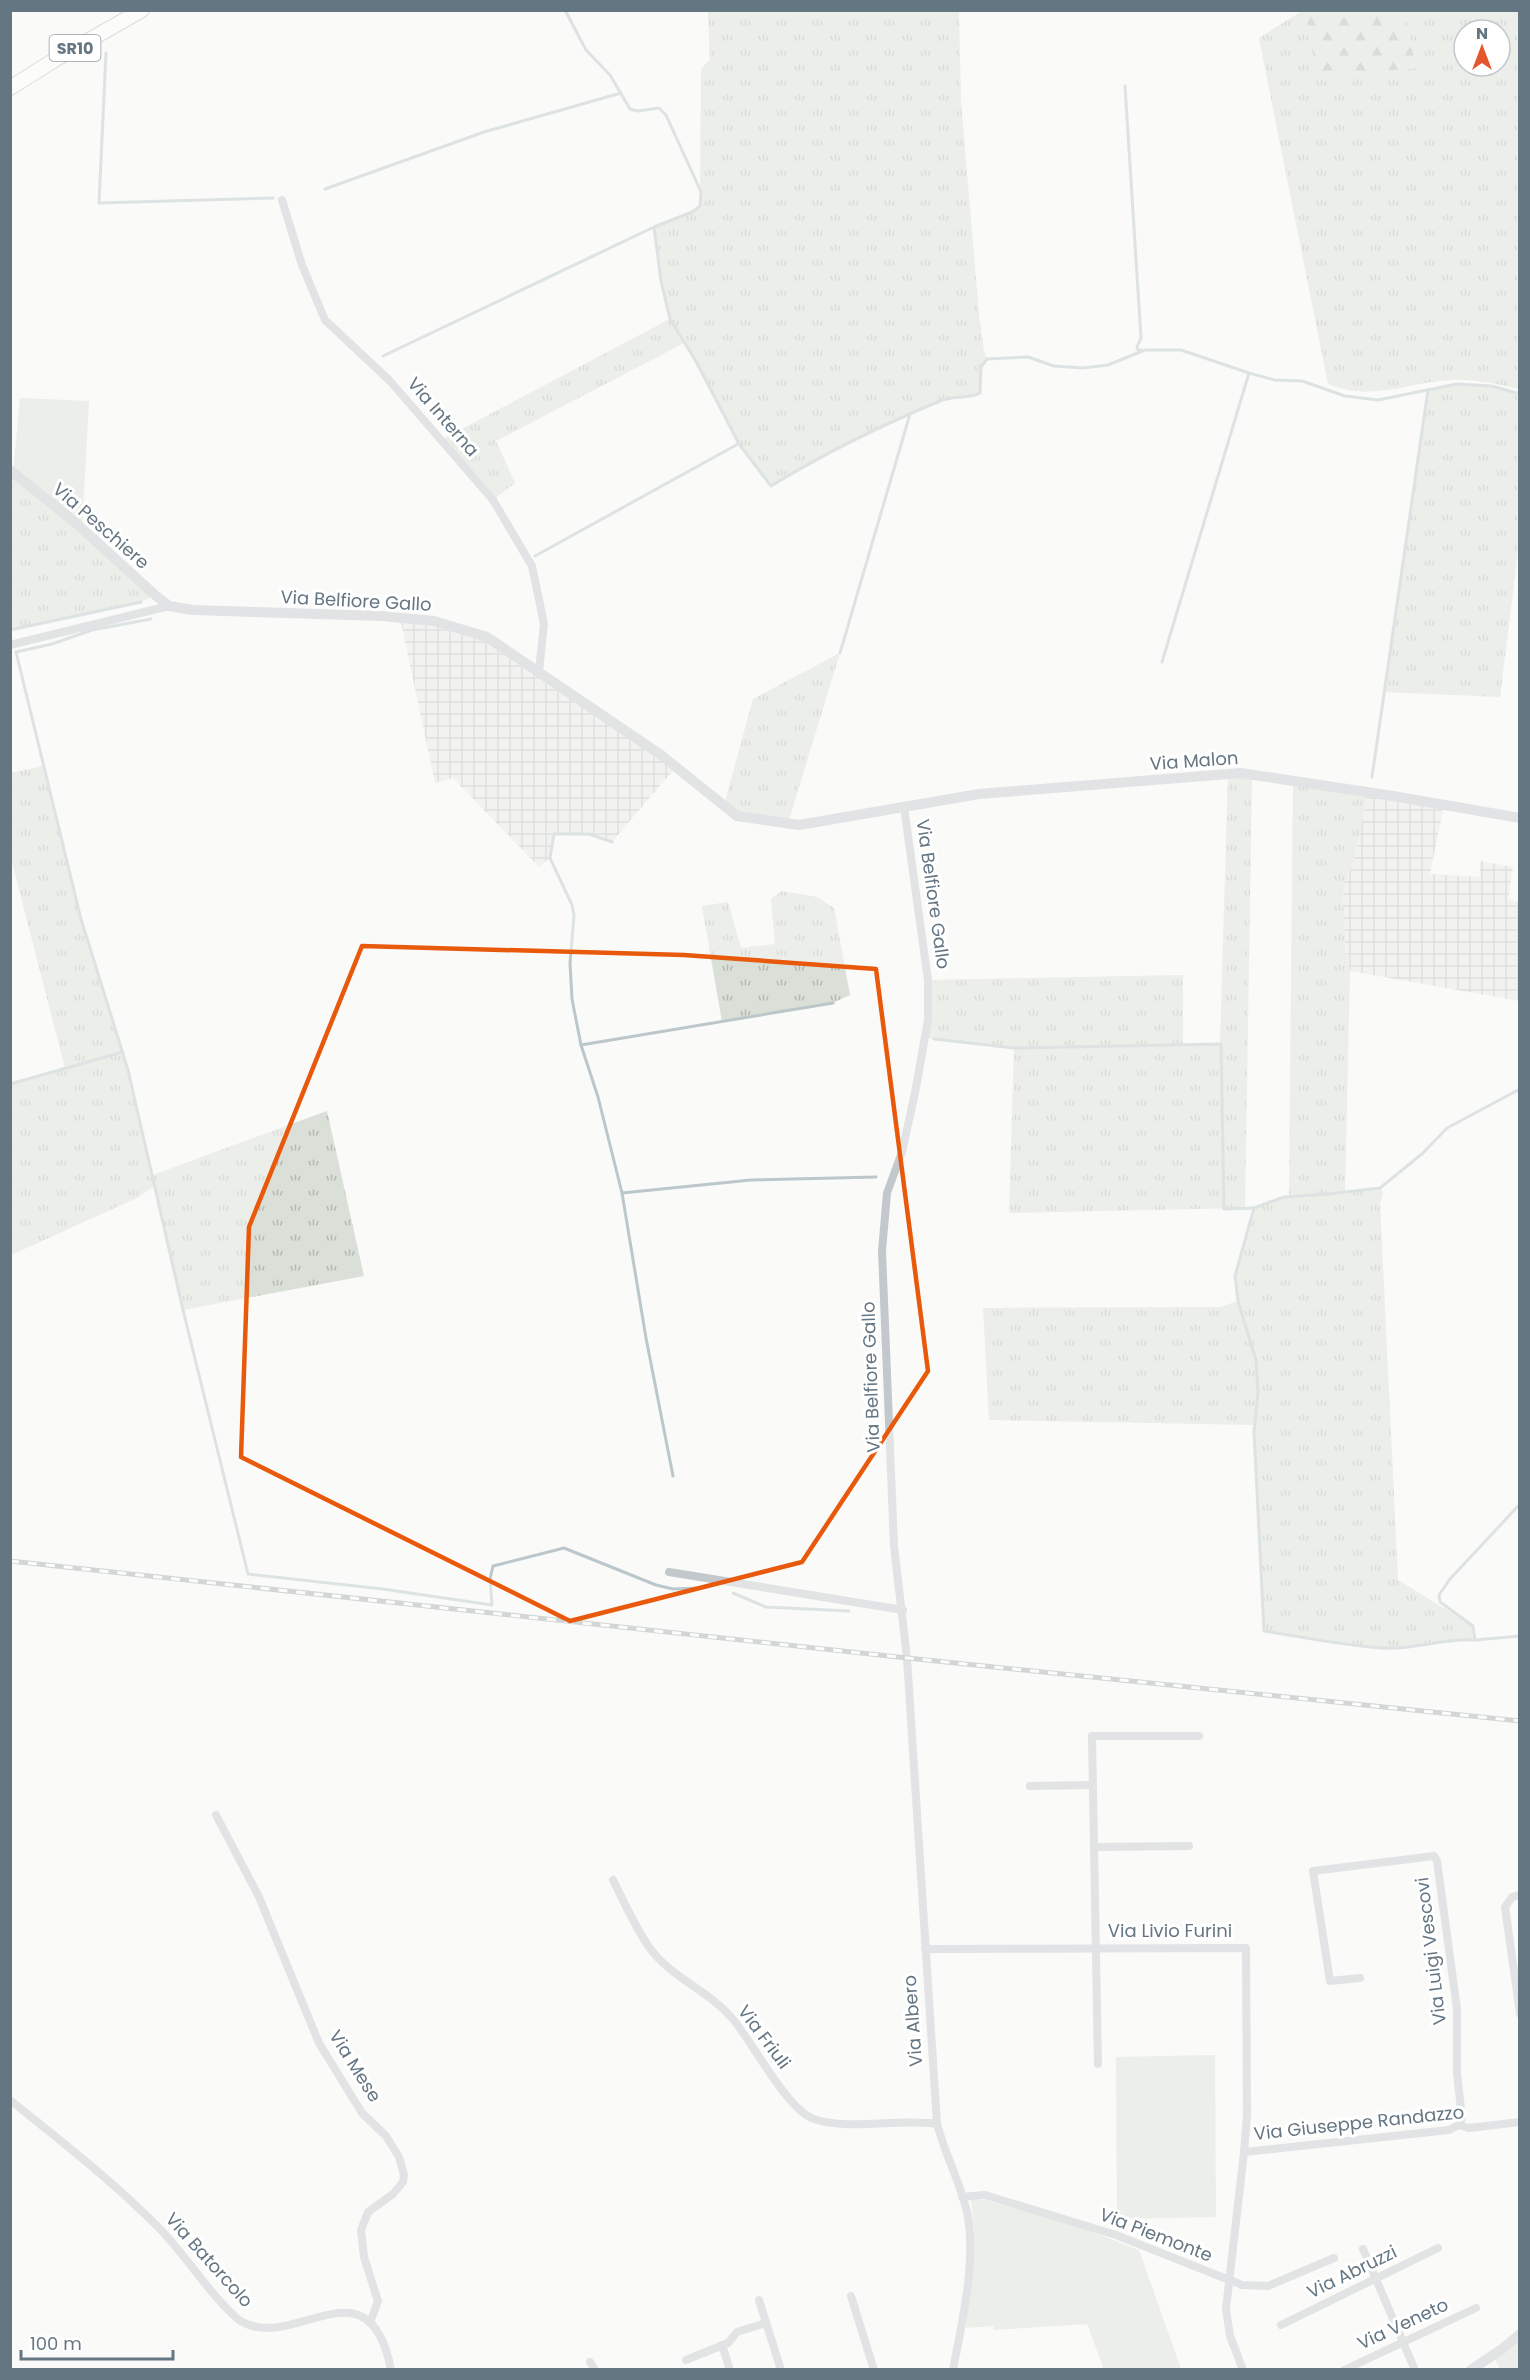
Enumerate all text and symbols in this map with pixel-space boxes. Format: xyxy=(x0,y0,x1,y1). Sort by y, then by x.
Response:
north arrow xyxy=(1452,18,1512,78)
text: N xyxy=(1476,22,1488,45)
road number: SR10 xyxy=(50,35,100,61)
street label: Via Interna xyxy=(402,372,485,462)
street label: Via Peschiere xyxy=(48,477,155,575)
street label: Via Belfiore Gallo xyxy=(280,584,432,617)
street label: Via Malon xyxy=(1149,745,1239,776)
street label: Via Belfiore Gallo xyxy=(911,817,956,971)
street label: Via Belfiore Gallo xyxy=(855,1301,886,1453)
street label: Via Luigi Vescovi xyxy=(1409,1876,1452,2026)
street label: Via Livio Furini xyxy=(1108,1918,1232,1943)
street label: Via Albero xyxy=(897,1974,928,2068)
street label: Via Friuli xyxy=(732,2000,797,2074)
street label: Via Mese xyxy=(323,2025,387,2107)
street label: Via Giuseppe Randazzo xyxy=(1253,2099,1465,2146)
street label: Via Piemonte xyxy=(1096,2202,1216,2268)
street label: Via Batorcolo xyxy=(160,2207,259,2313)
street label: Via Abruzzi xyxy=(1303,2239,1401,2304)
street label: Via Veneto xyxy=(1353,2292,1452,2356)
scale bar xyxy=(21,2323,172,2361)
text: 100 m xyxy=(30,2331,82,2356)

